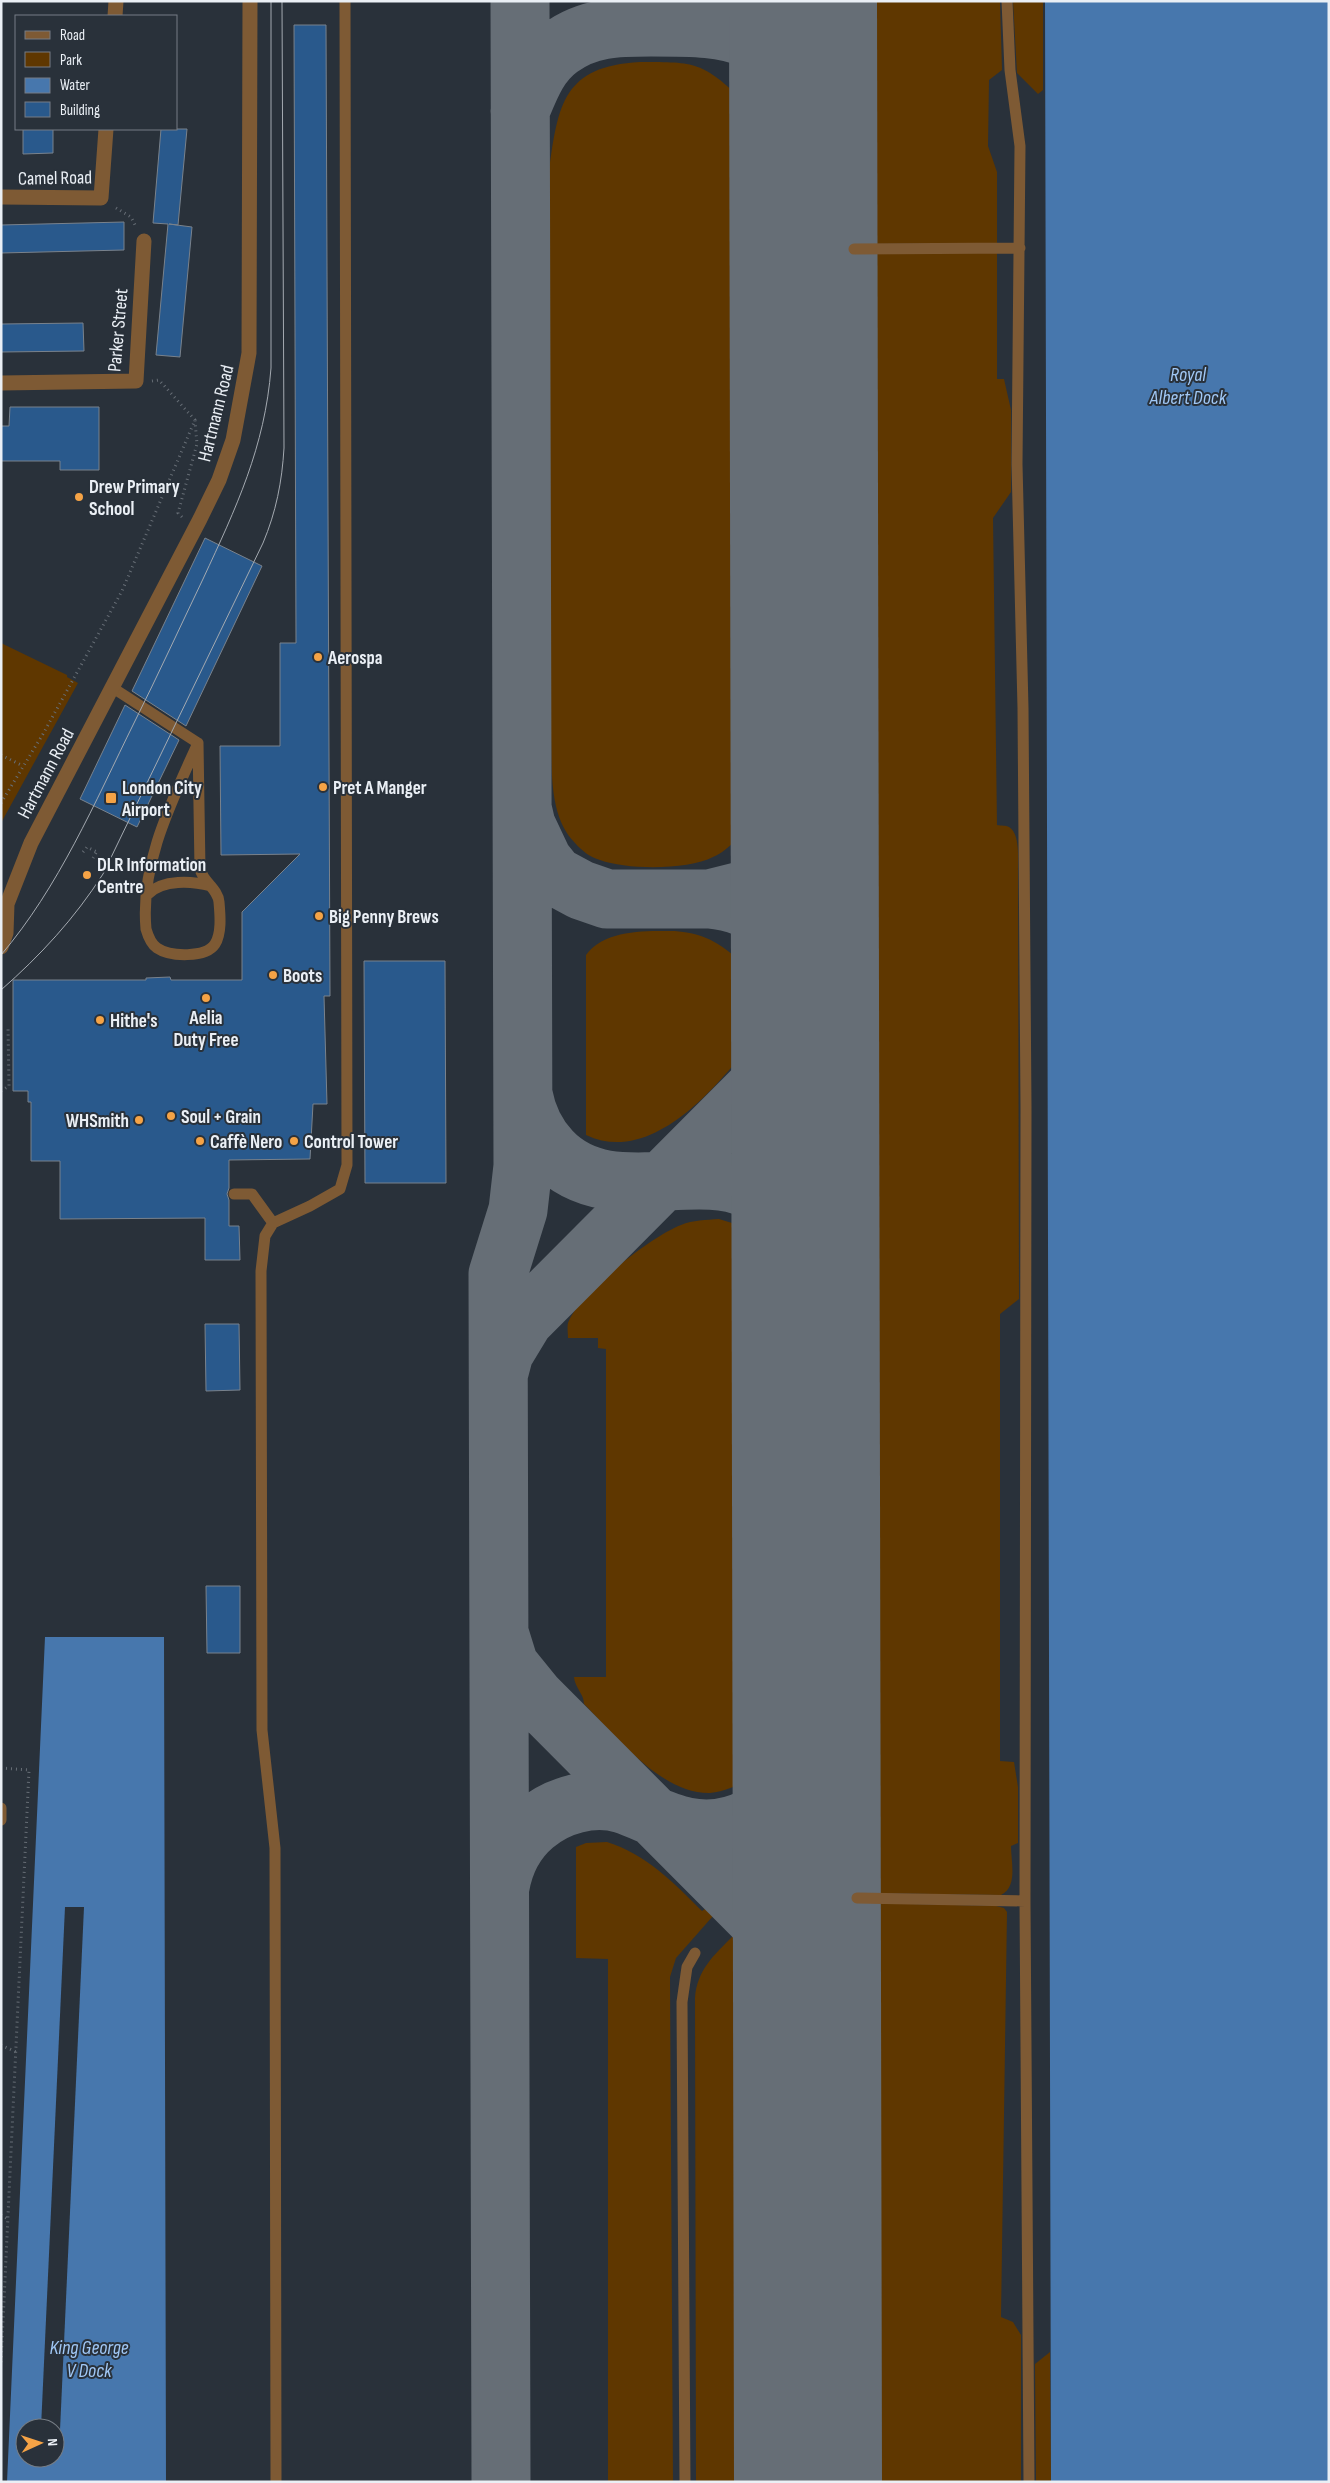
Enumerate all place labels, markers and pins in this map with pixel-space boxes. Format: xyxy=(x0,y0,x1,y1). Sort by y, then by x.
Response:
place label: Drew Primary School xyxy=(89,476,180,521)
marker: Drew Primary School xyxy=(73,491,85,503)
place label: Aerospa xyxy=(327,647,383,670)
marker: Aerospa xyxy=(312,651,324,663)
place label: London City Airport xyxy=(121,777,202,822)
place label: Pret A Manger xyxy=(333,777,427,800)
marker: Pret A Manger xyxy=(317,781,329,793)
marker: London City Airport xyxy=(104,791,118,805)
place label: DLR Information Centre xyxy=(97,854,206,899)
marker: DLR Information Centre xyxy=(81,869,93,881)
place label: Big Penny Brews xyxy=(329,906,439,929)
marker: Big Penny Brews xyxy=(313,910,325,922)
place label: Boots xyxy=(283,965,322,988)
marker: Boots xyxy=(267,969,279,981)
marker: Aelia Duty Free xyxy=(200,992,212,1004)
place label: Aelia Duty Free xyxy=(173,1007,239,1052)
place label: Hithe's xyxy=(110,1010,158,1033)
marker: Hithe's xyxy=(94,1014,106,1026)
place label: Soul + Grain xyxy=(181,1106,261,1129)
place label: WHSmith xyxy=(66,1110,129,1133)
marker: Soul + Grain xyxy=(165,1110,177,1122)
marker: WHSmith xyxy=(133,1114,145,1126)
place label: Caffè Nero xyxy=(210,1131,282,1154)
place label: Control Tower xyxy=(304,1131,398,1154)
marker: Caffè Nero xyxy=(194,1135,206,1147)
marker: Control Tower xyxy=(288,1135,300,1147)

